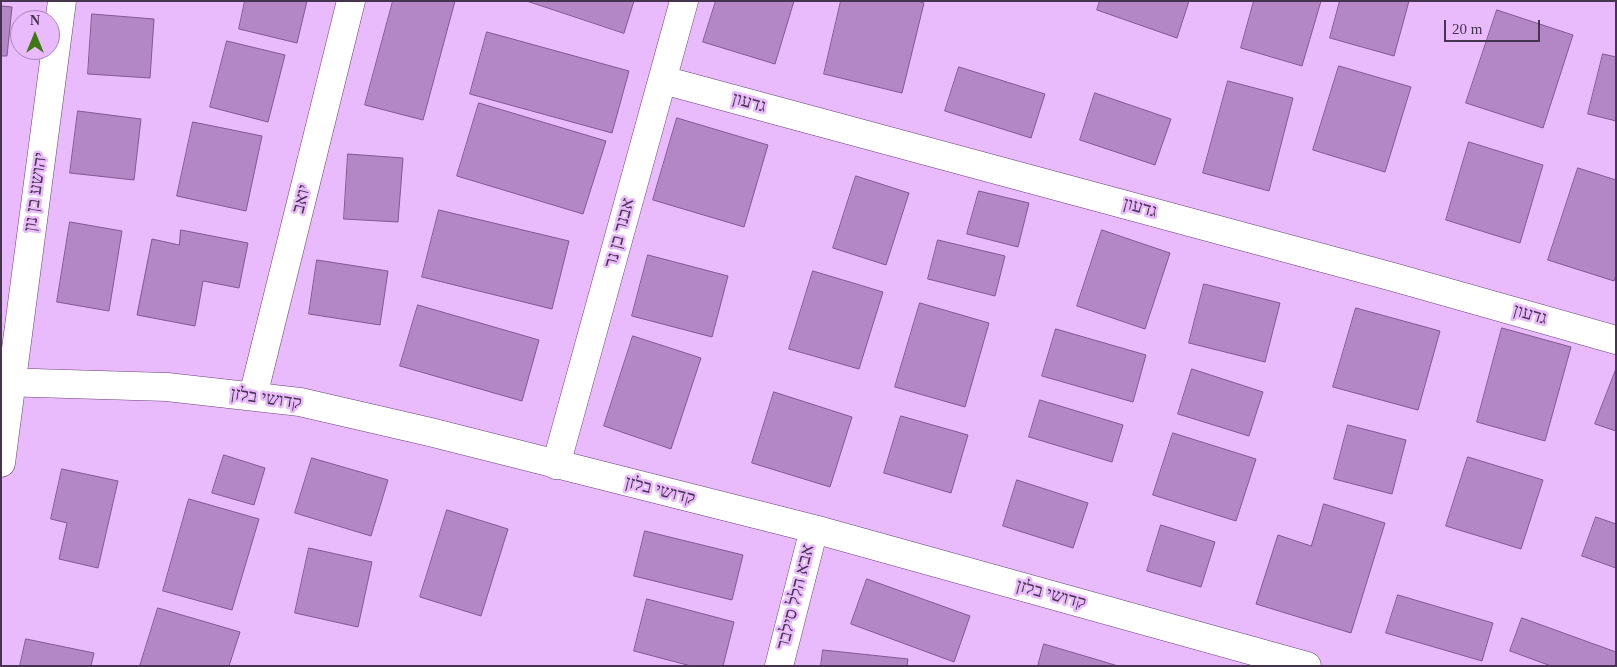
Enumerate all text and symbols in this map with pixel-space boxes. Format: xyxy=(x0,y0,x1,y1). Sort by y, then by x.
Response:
north arrow xyxy=(10,10,60,60)
scale bar xyxy=(1447,10,1543,42)
text: N xyxy=(30,13,40,28)
text: 20 m xyxy=(1452,21,1482,37)
street label: גדעון xyxy=(730,88,768,118)
street label: יהושע בן נון xyxy=(20,151,52,233)
street label: יואב xyxy=(288,182,316,216)
street label: גדעון xyxy=(1121,193,1159,223)
street label: אבנר בן נר xyxy=(600,196,640,270)
street label: גדעון xyxy=(1511,300,1549,330)
street label: קדושי בלזן xyxy=(229,383,303,415)
street label: קדושי בלזן xyxy=(623,472,697,510)
street label: אבא הלל סילבר xyxy=(773,542,819,652)
street label: קדושי בלזן xyxy=(1014,575,1088,615)

